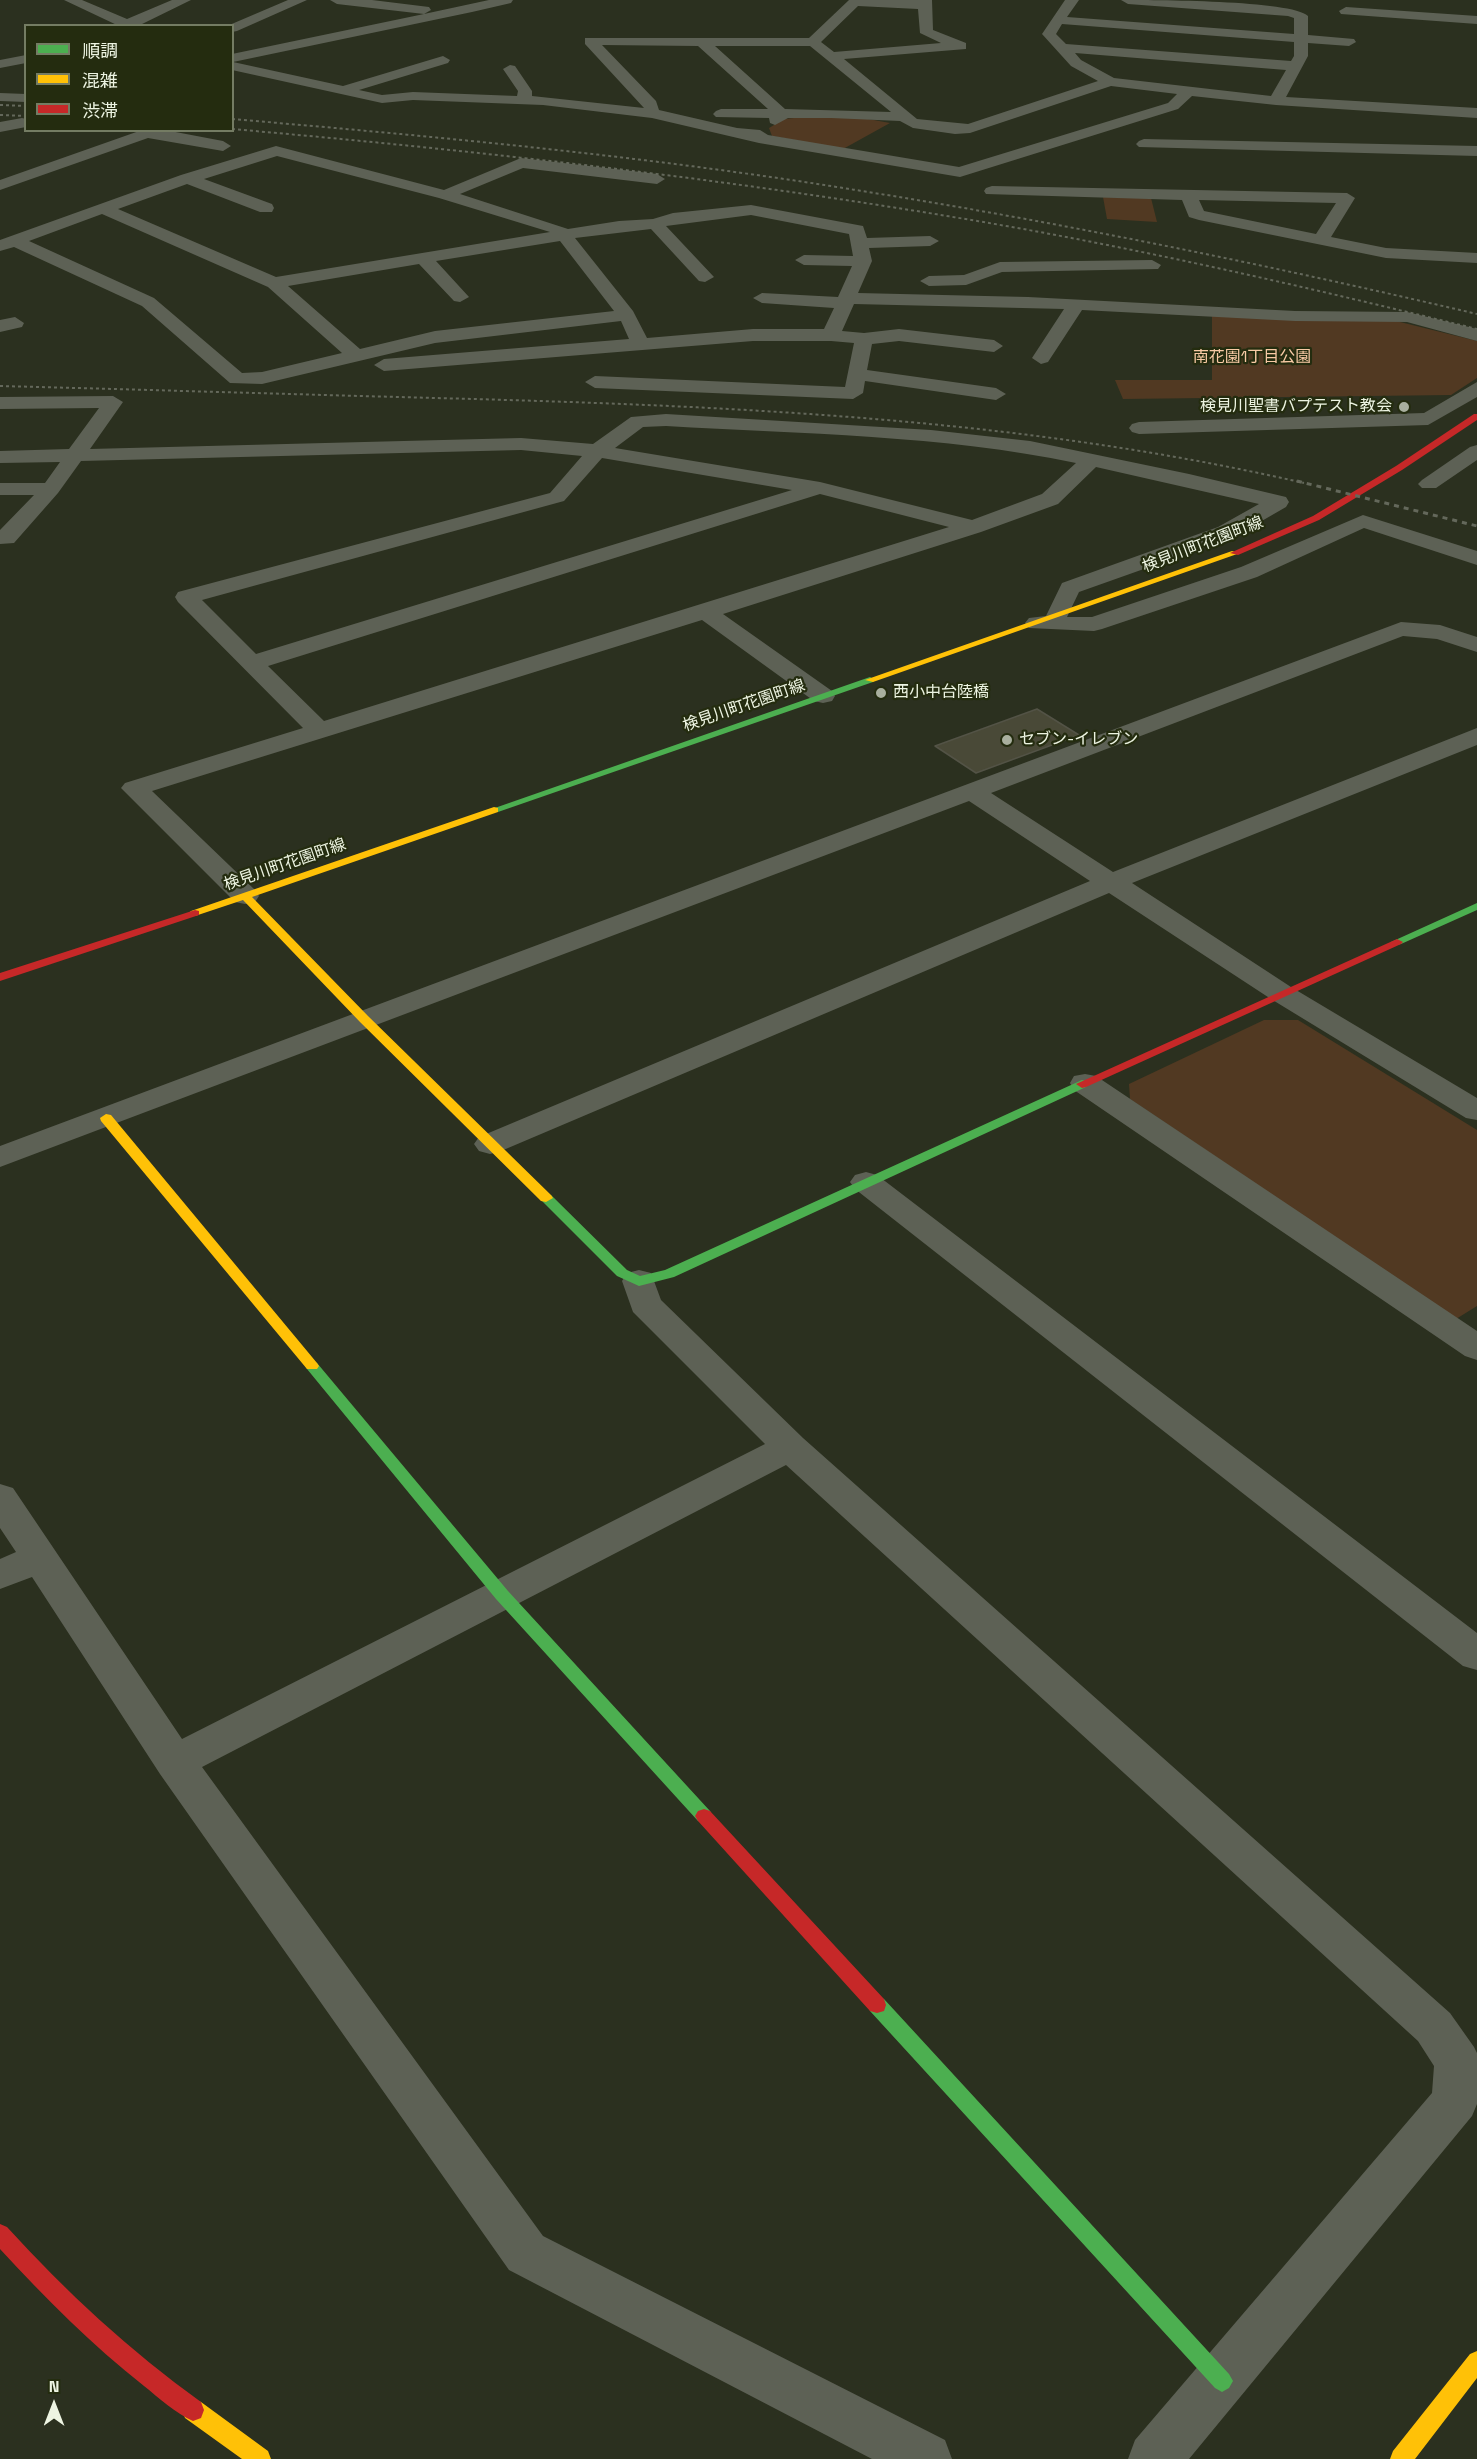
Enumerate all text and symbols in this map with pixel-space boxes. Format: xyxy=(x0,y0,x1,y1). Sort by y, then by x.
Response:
legend xyxy=(24,24,234,132)
text: 順調 xyxy=(82,39,118,62)
text: 混雑 xyxy=(82,69,118,92)
text: 渋滞 xyxy=(82,99,118,122)
park label: 南花園1丁目公園 xyxy=(1193,348,1311,368)
place label: 検見川聖書バプテスト教会 xyxy=(1200,397,1392,417)
marker: 検見川聖書バプテスト教会 xyxy=(1397,400,1411,414)
street label: 検見川町花園町線 xyxy=(1140,513,1266,577)
street label: 検見川町花園町線 xyxy=(680,676,808,736)
place label: 西小中台陸橋 xyxy=(893,683,989,703)
marker: 西小中台陸橋 xyxy=(874,686,888,700)
place label: セブン-イレブン xyxy=(1019,730,1138,750)
marker: セブン-イレブン xyxy=(1000,733,1014,747)
street label: 検見川町花園町線 xyxy=(221,835,349,895)
north arrow xyxy=(24,2375,84,2435)
text: N xyxy=(49,2376,59,2397)

